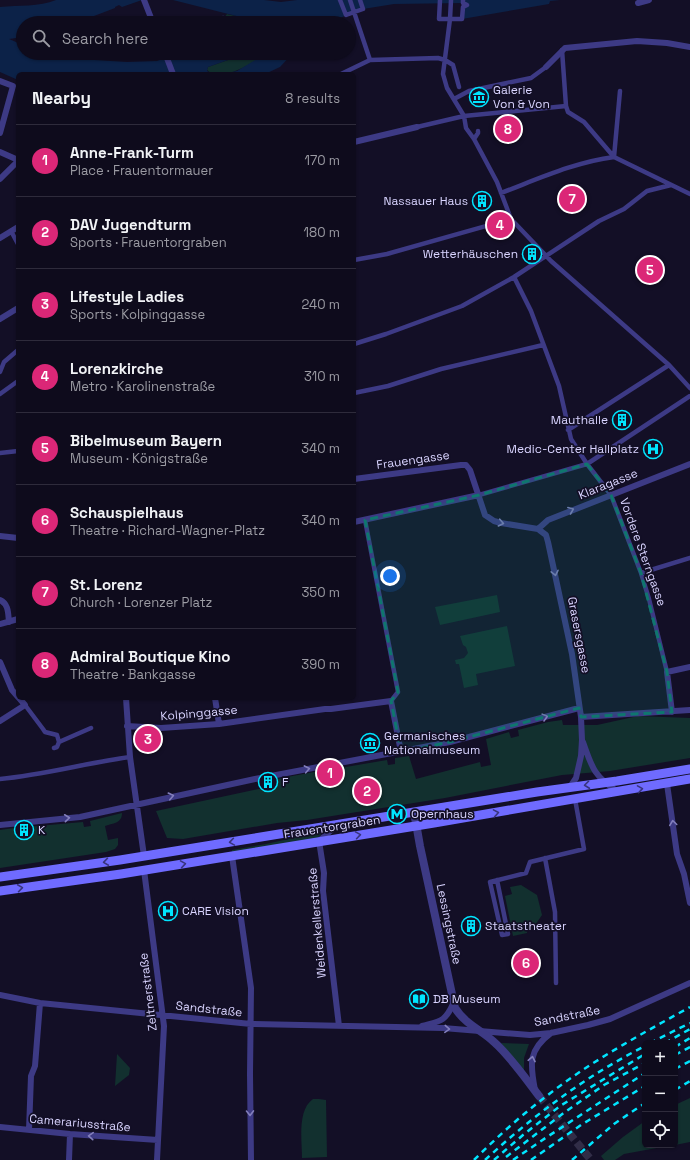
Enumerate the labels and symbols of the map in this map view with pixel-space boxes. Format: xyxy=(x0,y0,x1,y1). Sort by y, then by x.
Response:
place label: Galerie Von & Von xyxy=(493,82,550,112)
museum icon: Galerie Von & Von xyxy=(468,86,490,108)
pin: 8 xyxy=(495,114,521,144)
pin: 7 xyxy=(559,184,585,214)
building icon: Nassauer Haus xyxy=(471,190,493,212)
place label: Nassauer Haus xyxy=(383,193,468,209)
pin: 4 xyxy=(487,210,513,240)
building icon: Wetterhäuschen xyxy=(521,243,543,265)
place label: Wetterhäuschen xyxy=(423,246,518,262)
pin: 5 xyxy=(637,255,663,285)
building icon: Mauthalle xyxy=(611,409,633,431)
place label: Mauthalle xyxy=(551,412,608,428)
hospital icon: Medic-Center Hallplatz xyxy=(642,438,664,460)
place label: Medic-Center Hallplatz xyxy=(507,441,639,457)
street label: Frauengasse xyxy=(375,447,451,473)
street label: Klaragasse xyxy=(576,465,640,503)
street label: Vordere Sterngasse xyxy=(616,496,670,608)
one-way arrow xyxy=(568,507,575,515)
one-way arrow xyxy=(498,518,504,526)
your location xyxy=(380,566,400,586)
one-way arrow xyxy=(551,570,559,576)
street label: Grasersgasse xyxy=(564,595,594,675)
street label: Kolpinggasse xyxy=(160,702,238,724)
one-way arrow xyxy=(541,713,548,722)
pin: 3 xyxy=(135,724,161,754)
place label: Germanisches Nationalmuseum xyxy=(384,728,480,758)
museum icon: Germanisches Nationalmuseum xyxy=(359,732,381,754)
pin: 1 xyxy=(317,758,343,788)
one-way arrow xyxy=(304,766,310,774)
building icon: F xyxy=(257,771,279,793)
place label: F xyxy=(282,774,289,790)
pin: 2 xyxy=(354,776,380,806)
one-way arrow xyxy=(584,780,590,789)
one-way arrow xyxy=(637,785,643,793)
one-way arrow xyxy=(167,793,174,801)
metro station icon: Opernhaus xyxy=(386,803,408,825)
place label: Opernhaus xyxy=(411,806,474,822)
one-way arrow xyxy=(493,809,499,817)
street label: Frauentorgraben xyxy=(283,811,381,843)
one-way arrow xyxy=(64,814,70,823)
building icon: K xyxy=(13,819,35,841)
one-way arrow xyxy=(669,820,678,826)
place label: K xyxy=(38,822,46,838)
one-way arrow xyxy=(355,831,361,840)
one-way arrow xyxy=(229,837,235,846)
one-way arrow xyxy=(103,857,109,866)
one-way arrow xyxy=(180,860,186,868)
street label: Weidenkellerstraße xyxy=(304,867,330,979)
street label: Lessingstraße xyxy=(433,882,465,966)
one-way arrow xyxy=(16,884,23,893)
hospital icon: CARE Vision xyxy=(157,900,179,922)
place label: CARE Vision xyxy=(182,903,249,919)
building icon: Staatstheater xyxy=(460,915,482,937)
place label: Staatstheater xyxy=(485,918,567,934)
pin: 6 xyxy=(513,948,539,978)
street label: Zeltnerstraße xyxy=(135,952,161,1032)
library icon: DB Museum xyxy=(408,988,430,1010)
place label: DB Museum xyxy=(433,991,501,1007)
street label: Sandstraße xyxy=(175,998,243,1020)
street label: Sandstraße xyxy=(533,1002,601,1030)
one-way arrow xyxy=(444,1024,450,1033)
one-way arrow xyxy=(528,1055,536,1062)
one-way arrow xyxy=(246,1110,254,1116)
street label: Camerariusstraße xyxy=(29,1111,131,1135)
one-way arrow xyxy=(88,1131,94,1140)

